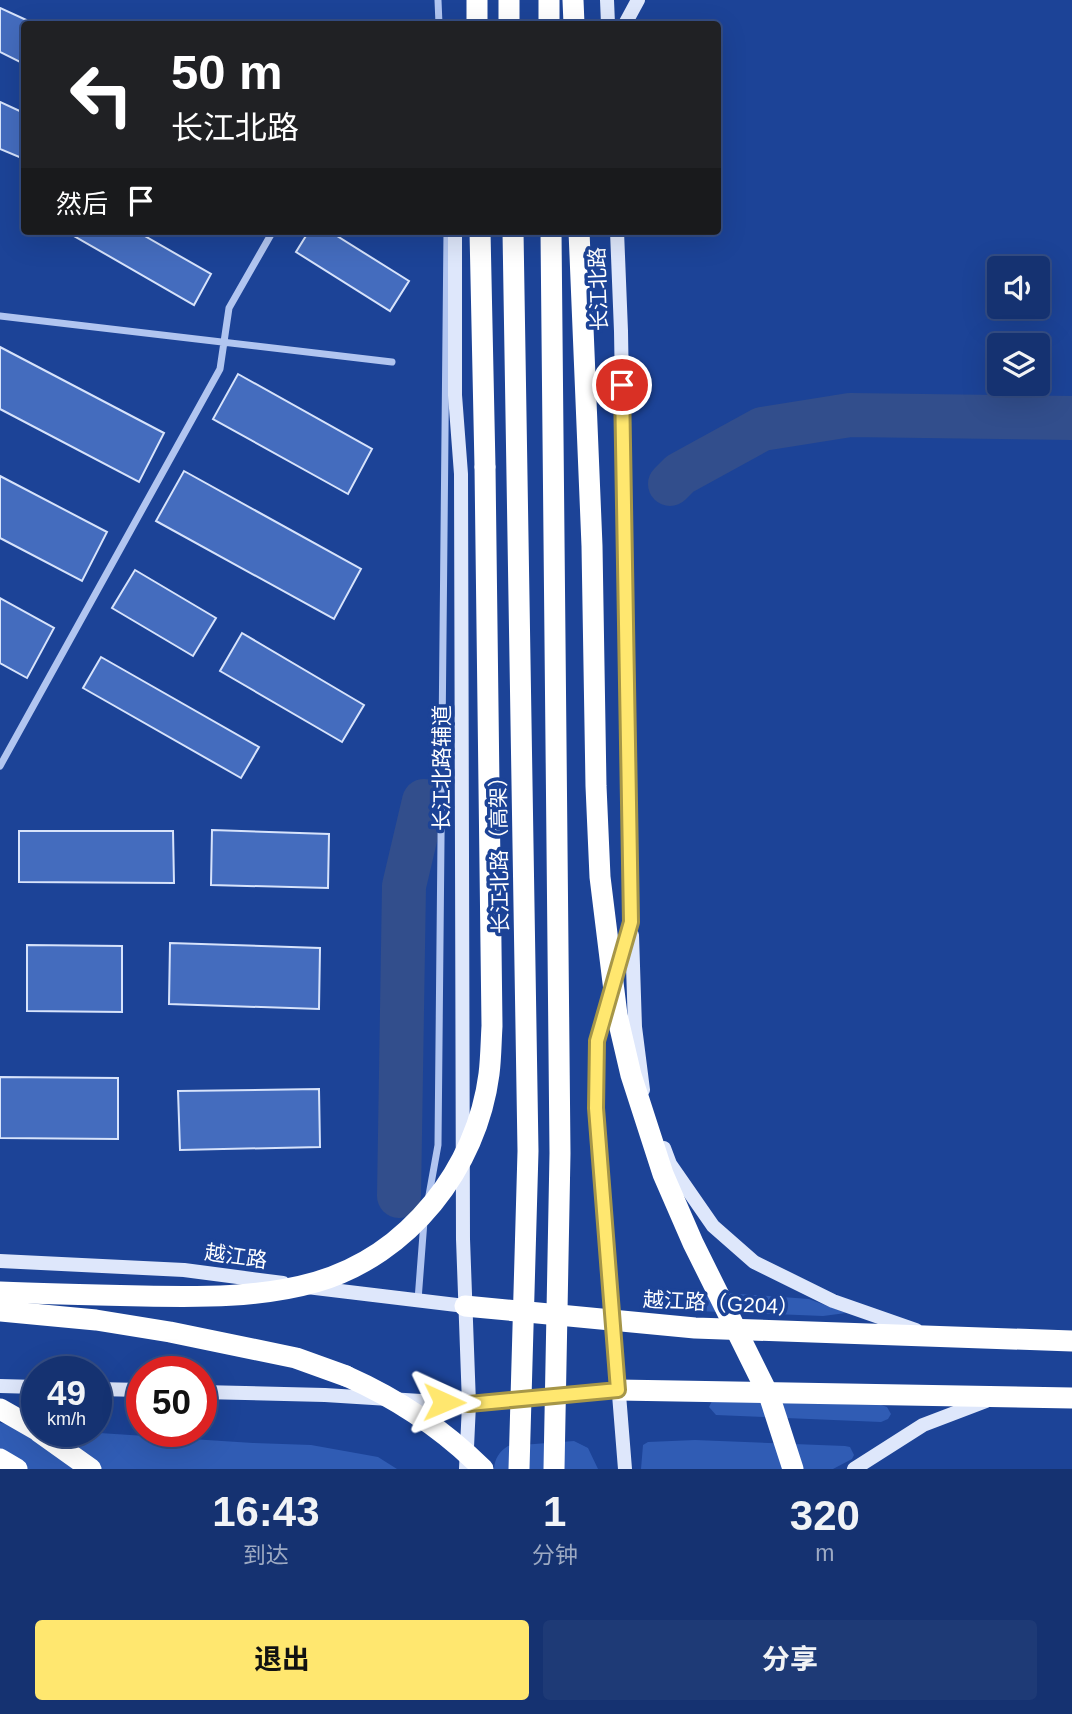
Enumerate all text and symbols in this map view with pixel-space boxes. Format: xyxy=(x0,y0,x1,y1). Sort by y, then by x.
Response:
text: 50 m xyxy=(171,45,283,99)
icon: left xyxy=(56,49,147,140)
text: 长江北路 xyxy=(171,110,299,146)
icon: arrive xyxy=(122,182,160,220)
text: 然后 xyxy=(56,189,108,219)
street label: 长江北路 xyxy=(585,247,611,331)
map controls xyxy=(987,256,1050,396)
button: sound xyxy=(987,256,1050,319)
button: layers xyxy=(987,333,1050,396)
pin xyxy=(592,355,652,415)
icon: arrive xyxy=(603,366,641,404)
street label: 长江北路辅道 xyxy=(430,705,453,831)
street label: 长江北路（高架） xyxy=(486,766,512,934)
street label: 越江路 xyxy=(203,1240,269,1272)
street label: 越江路（G204） xyxy=(642,1287,800,1319)
speed limit sign: 50 xyxy=(126,1356,217,1447)
position arrow xyxy=(407,1365,481,1439)
text: 49 xyxy=(47,1373,86,1412)
text: km/h xyxy=(47,1409,86,1429)
text: 16:43 xyxy=(212,1488,320,1535)
text: 1 xyxy=(543,1488,566,1535)
text: 320 xyxy=(790,1492,860,1539)
text: m xyxy=(815,1540,834,1566)
text: 到达 xyxy=(243,1542,289,1568)
text: 分钟 xyxy=(532,1542,578,1568)
button: 退出 xyxy=(35,1620,529,1700)
button: 分享 xyxy=(543,1620,1037,1700)

